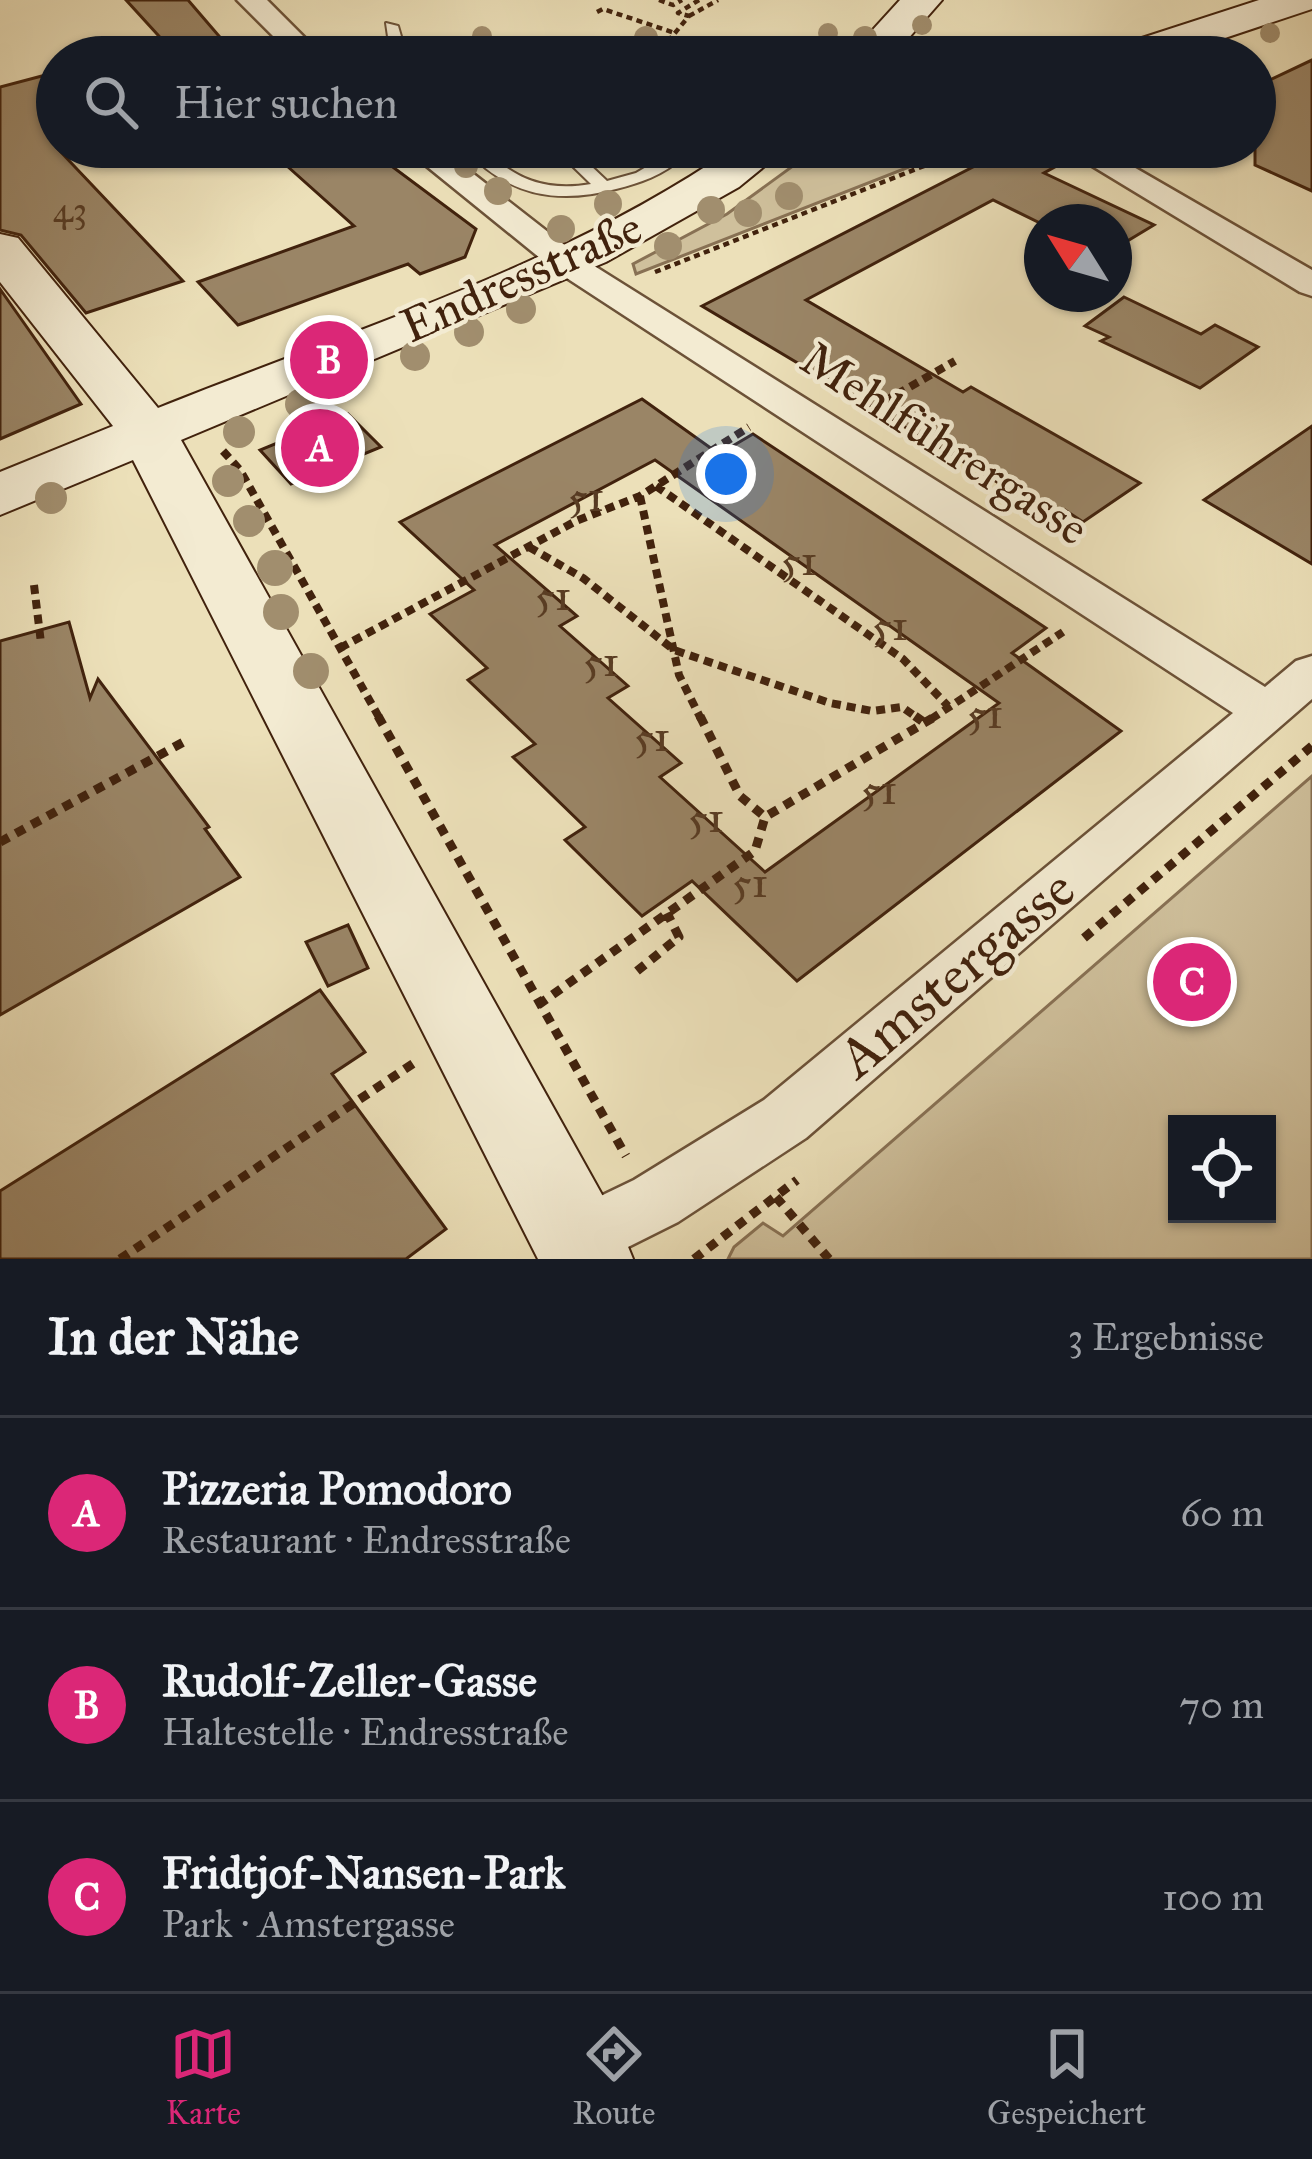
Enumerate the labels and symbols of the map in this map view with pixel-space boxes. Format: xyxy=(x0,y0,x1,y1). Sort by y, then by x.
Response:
house number: 43 xyxy=(53,188,87,232)
street label: Endresstraße xyxy=(391,197,651,355)
north arrow xyxy=(1024,204,1132,312)
pin: B xyxy=(290,315,368,405)
street label: Mehlführergasse xyxy=(790,328,1100,558)
pin: A xyxy=(281,403,359,493)
your location xyxy=(696,444,756,504)
house number: 51 xyxy=(568,471,604,523)
house number: 51 xyxy=(781,535,817,587)
house number: 51 xyxy=(535,570,571,622)
house number: 51 xyxy=(872,600,908,652)
house number: 51 xyxy=(583,636,619,688)
house number: 51 xyxy=(967,688,1003,740)
house number: 51 xyxy=(634,711,670,763)
house number: 51 xyxy=(861,764,897,816)
house number: 51 xyxy=(688,792,724,844)
street label: Amstergasse xyxy=(822,854,1089,1094)
house number: 51 xyxy=(732,857,768,909)
pin: C xyxy=(1153,937,1231,1027)

